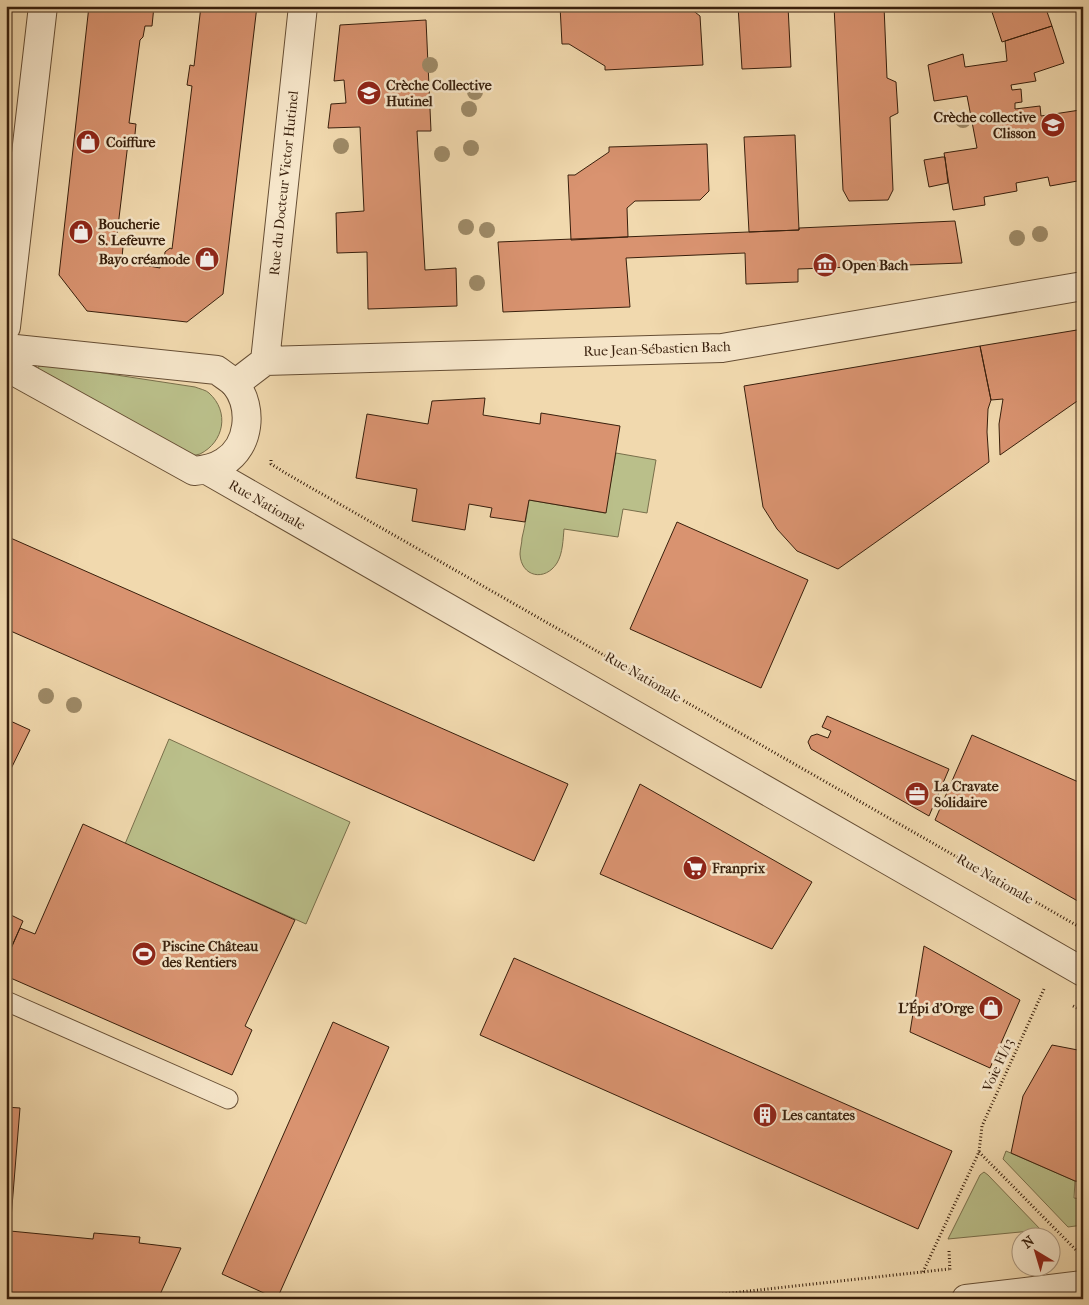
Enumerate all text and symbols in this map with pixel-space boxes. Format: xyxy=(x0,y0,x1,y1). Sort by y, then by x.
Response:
place label: Crèche Collective Hutinel xyxy=(386,77,492,110)
school or university icon: Crèche Collective Hutinel xyxy=(356,80,382,106)
street label: Rue du Docteur Victor Hutinel xyxy=(266,90,302,276)
place label: Crèche collective Clisson xyxy=(934,109,1037,142)
school or university icon: Crèche collective Clisson xyxy=(1040,112,1066,138)
shop icon: Coiffure xyxy=(75,129,101,155)
place label: Coiffure xyxy=(106,134,156,151)
place label: Boucherie S. Lefeuvre xyxy=(98,216,165,249)
shop icon: Boucherie S. Lefeuvre xyxy=(68,219,94,245)
shop icon: Bayo créamode xyxy=(194,246,220,272)
place label: Bayo créamode xyxy=(99,251,190,268)
museum icon: Open Bach xyxy=(812,252,838,278)
place label: Open Bach xyxy=(842,257,910,274)
street label: Rue Jean-Sébastien Bach xyxy=(583,338,731,360)
street label: Rue Nationale xyxy=(226,476,308,534)
street label: Rue Nationale xyxy=(602,648,684,706)
place label: La Cravate Solidaire xyxy=(934,778,999,811)
office icon: La Cravate Solidaire xyxy=(904,781,930,807)
street label: Rue Nationale xyxy=(954,850,1036,908)
supermarket icon: Franprix xyxy=(682,855,708,881)
place label: Franprix xyxy=(711,860,766,877)
place label: Piscine Château des Rentiers xyxy=(162,938,258,971)
sports icon: Piscine Château des Rentiers xyxy=(131,941,157,967)
shop icon: L'Épi d'Orge xyxy=(978,995,1004,1021)
place label: L'Épi d'Orge xyxy=(898,999,974,1017)
street label: Voie FI/13 xyxy=(978,1036,1017,1095)
building icon: Les cantates xyxy=(752,1102,778,1128)
place label: Les cantates xyxy=(782,1107,856,1124)
north arrow xyxy=(1012,1228,1062,1278)
text: N xyxy=(1019,1232,1038,1252)

